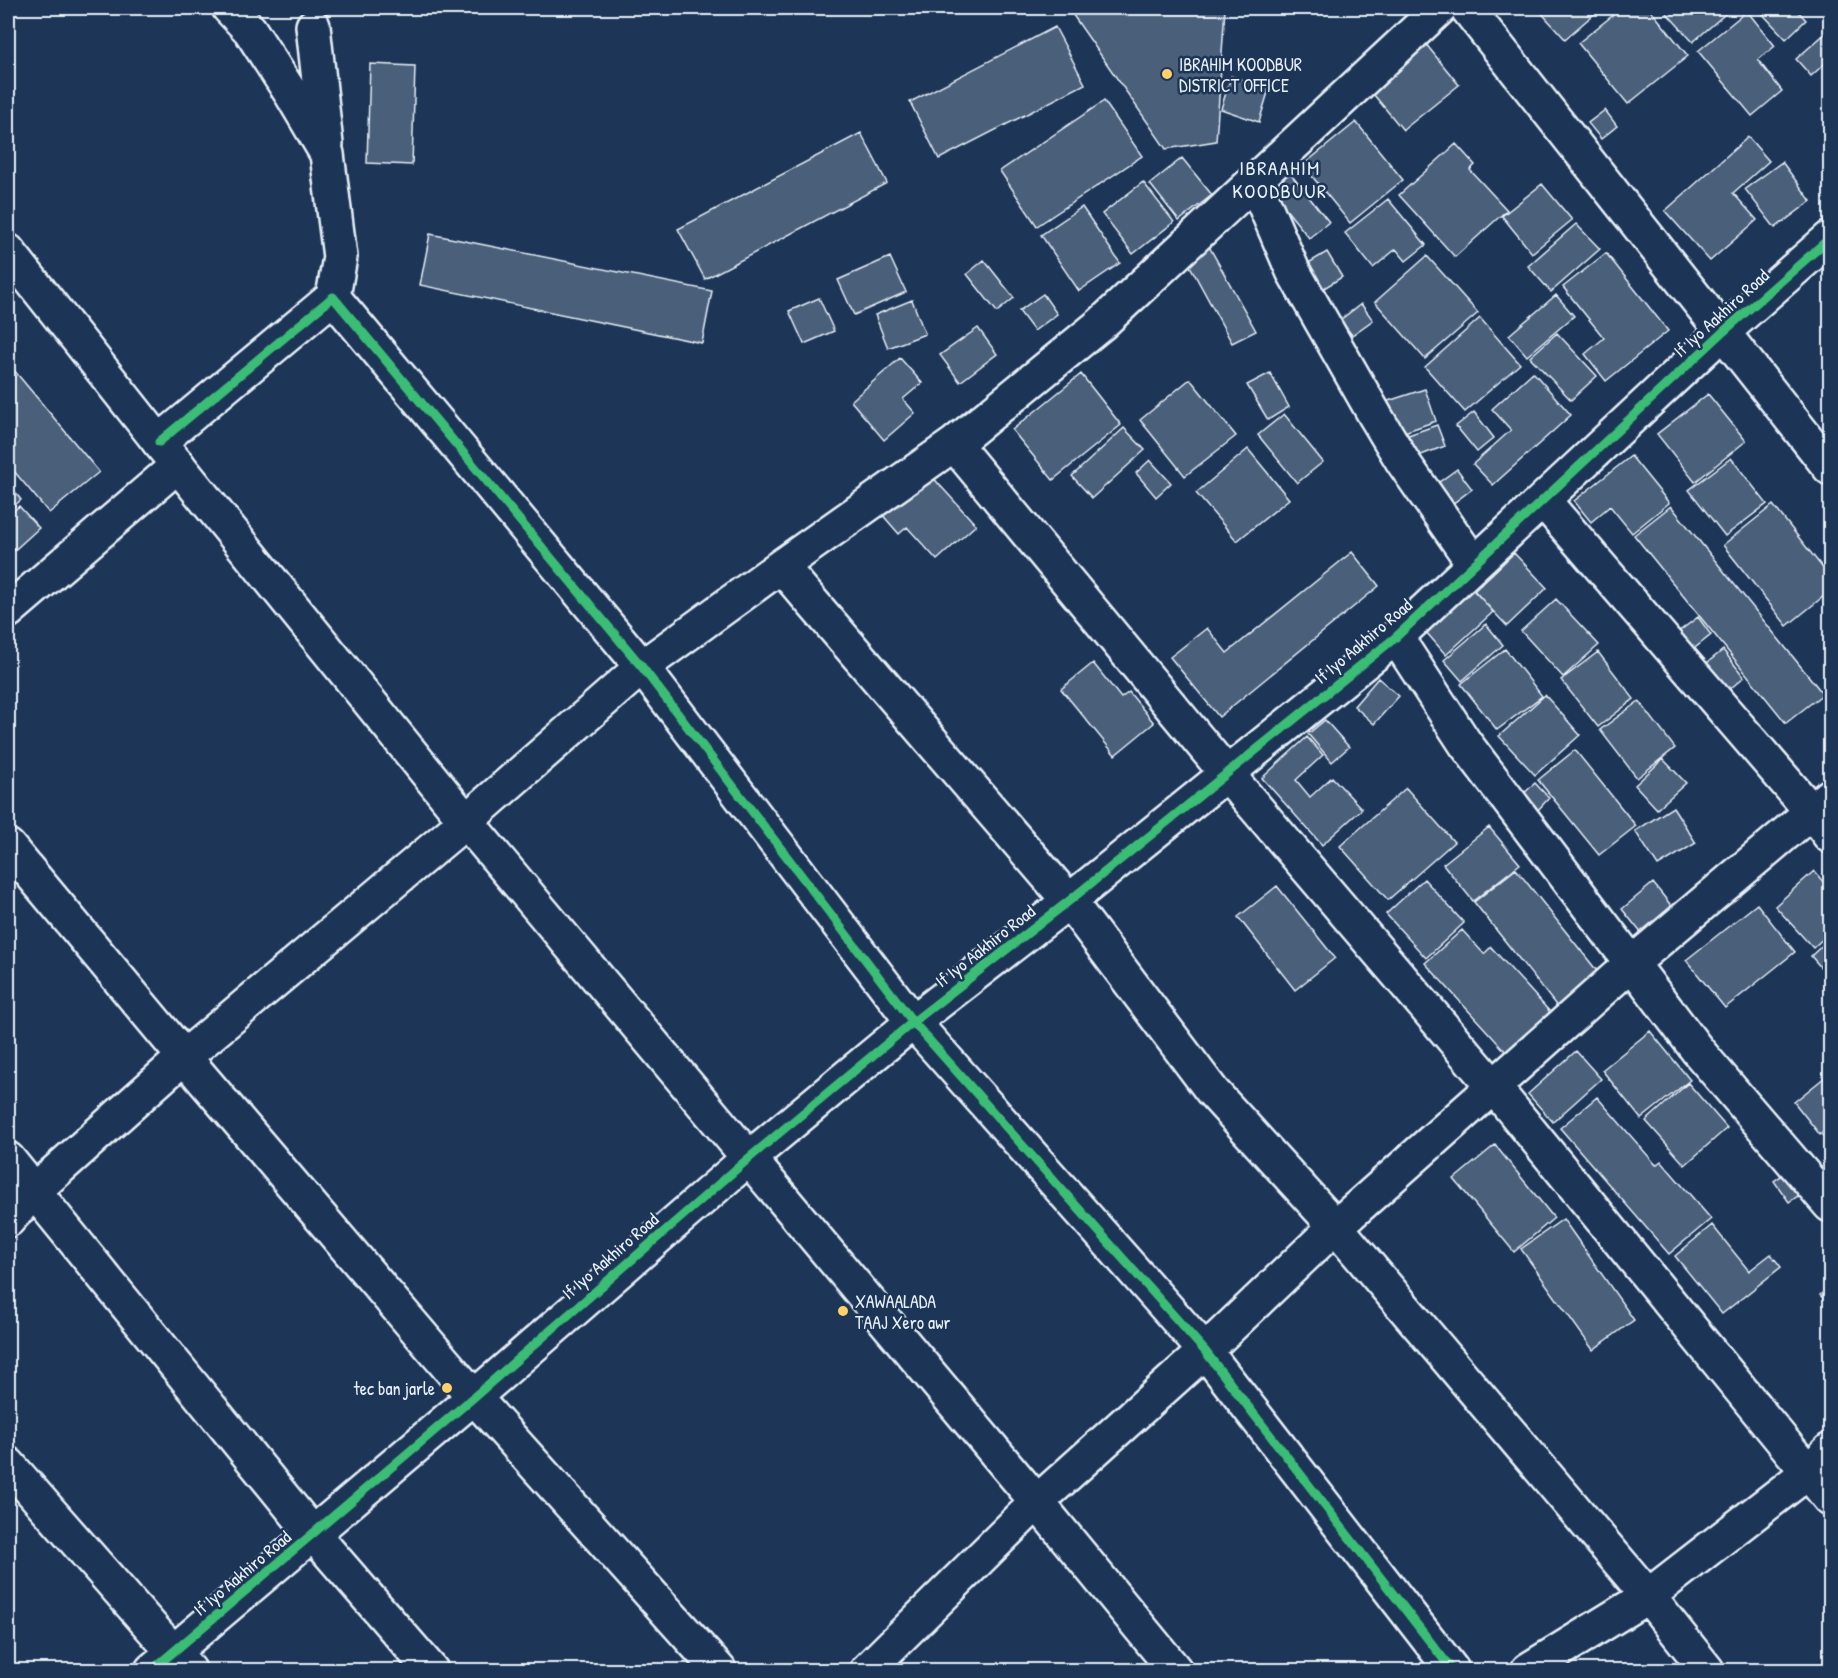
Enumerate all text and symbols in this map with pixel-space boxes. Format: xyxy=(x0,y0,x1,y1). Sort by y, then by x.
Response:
place label: IBRAHIM KOODBUR DISTRICT OFFICE xyxy=(1179,52,1302,98)
marker: IBRAHIM KOODBUR DISTRICT OFFICE xyxy=(1160,67,1174,81)
district label: IBRAAHIM KOODBUUR xyxy=(1232,154,1328,204)
street label: If Iyo Aakhiro Road xyxy=(1668,263,1774,363)
street label: If Iyo Aakhiro Road xyxy=(1309,593,1417,689)
street label: If Iyo Aakhiro Road xyxy=(930,899,1040,993)
street label: If Iyo Aakhiro Road xyxy=(556,1207,664,1305)
place label: XAWAALADA TAAJ Xero awr xyxy=(855,1289,950,1335)
marker: XAWAALADA TAAJ Xero awr xyxy=(836,1304,850,1318)
place label: tec ban jarle xyxy=(354,1376,435,1401)
marker: tec ban jarle xyxy=(440,1381,454,1395)
street label: If Iyo Aakhiro Road xyxy=(188,1525,296,1621)

